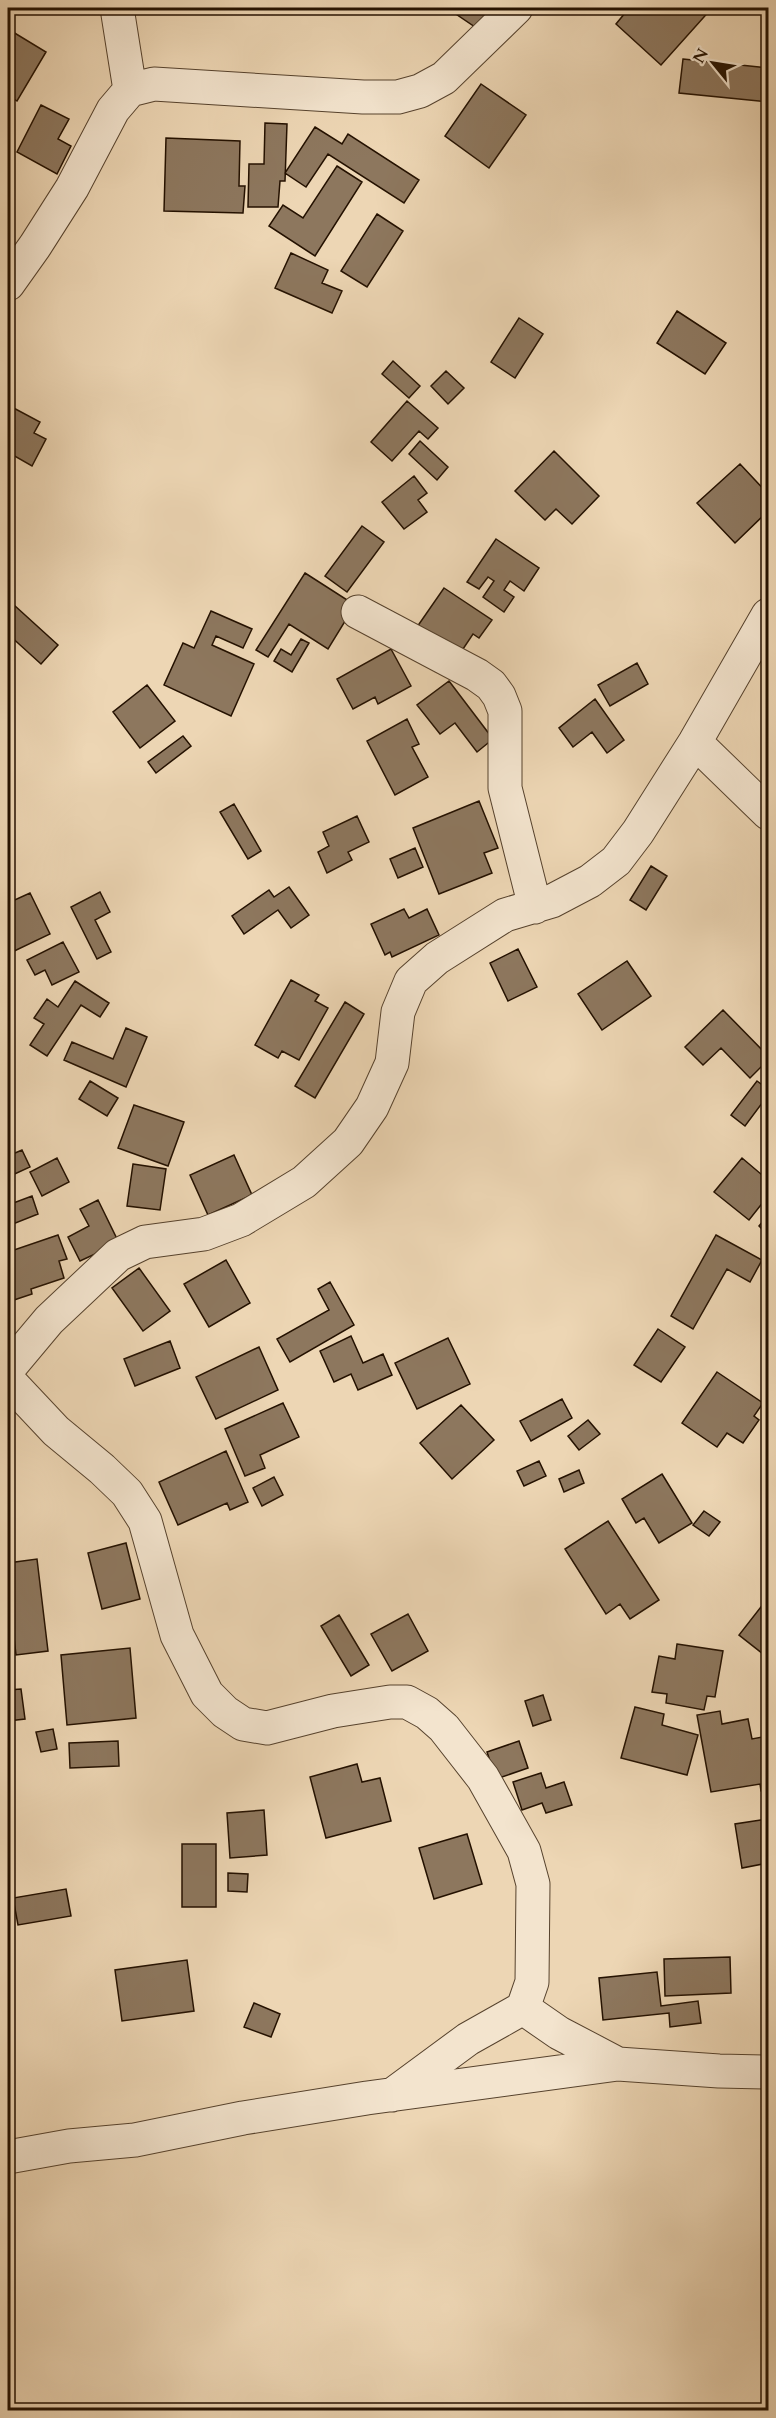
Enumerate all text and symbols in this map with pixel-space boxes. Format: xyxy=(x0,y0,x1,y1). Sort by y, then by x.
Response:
north arrow xyxy=(683,33,743,93)
text: N xyxy=(688,44,714,68)

